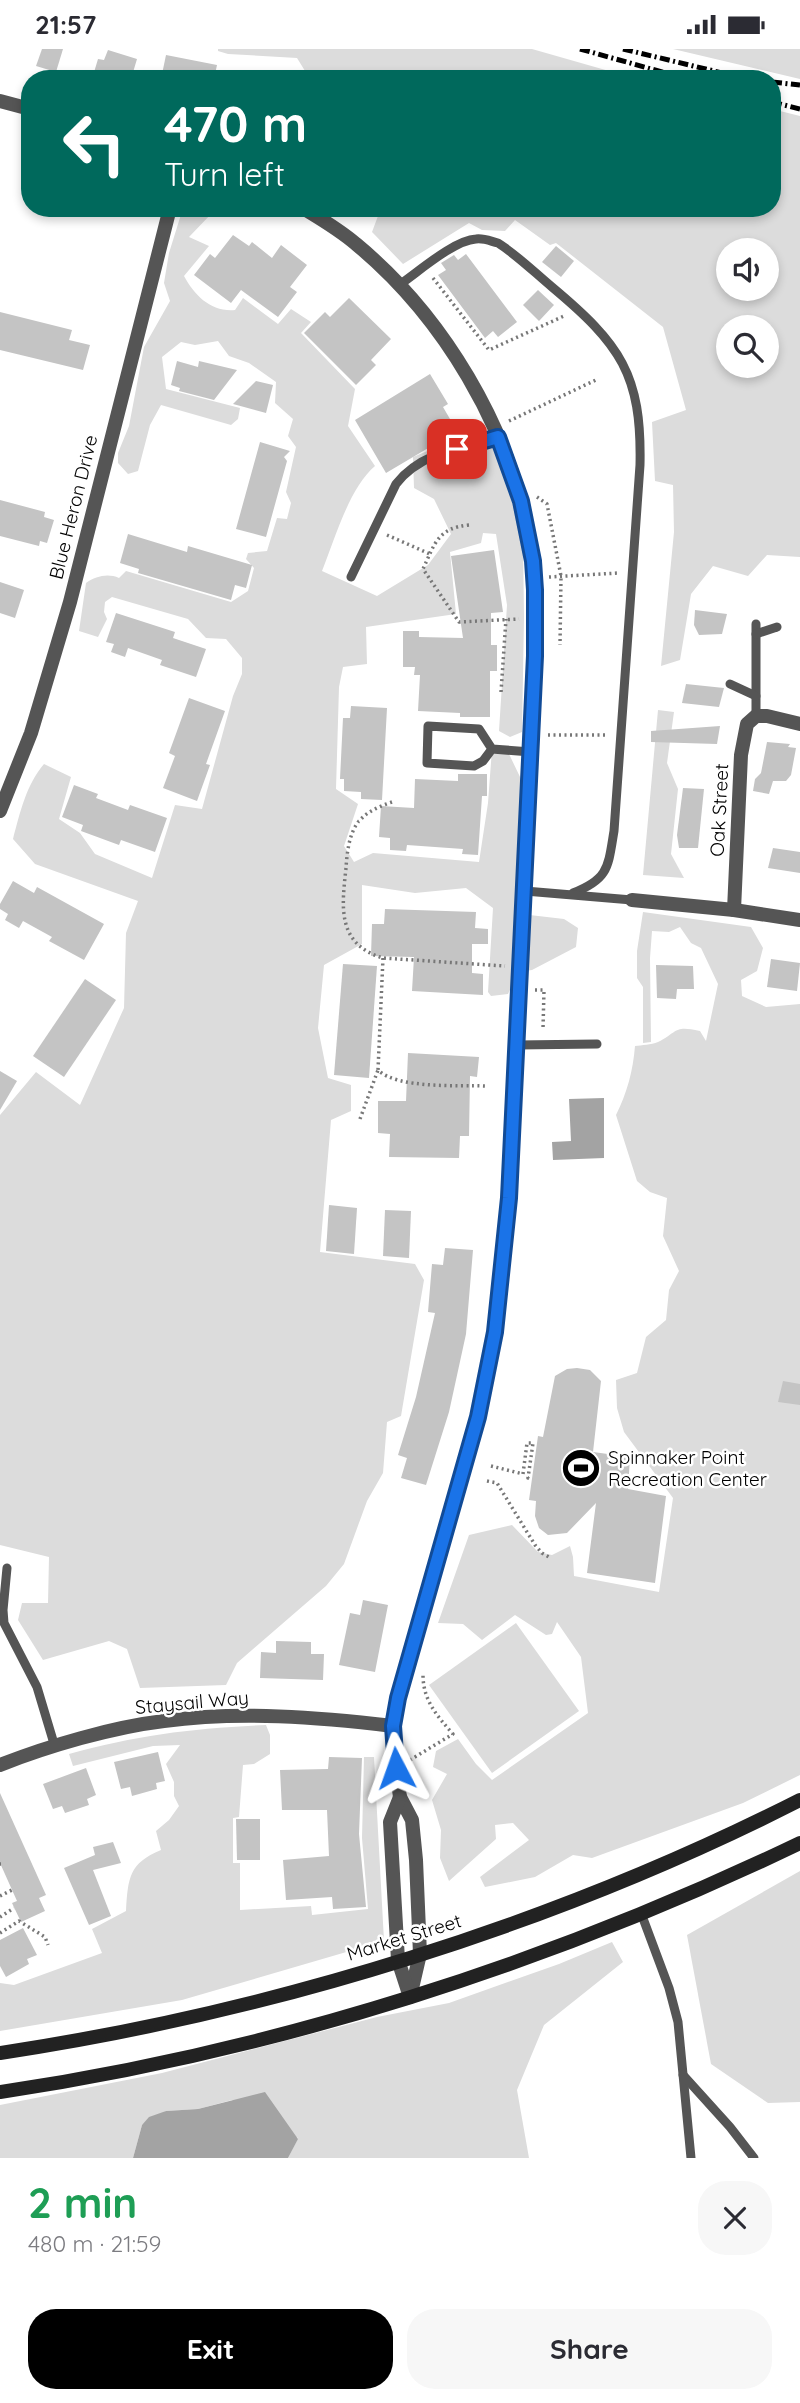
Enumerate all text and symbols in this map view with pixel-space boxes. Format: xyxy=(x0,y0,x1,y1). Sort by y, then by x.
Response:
text: 21:57 xyxy=(35,8,96,41)
text: 470 m xyxy=(164,93,307,154)
icon: left xyxy=(49,98,140,189)
text: Turn left xyxy=(164,154,285,194)
map controls xyxy=(716,238,779,378)
button: sound xyxy=(716,238,779,301)
button: search xyxy=(716,315,779,378)
pin xyxy=(427,419,487,479)
icon: arrive xyxy=(438,430,476,468)
street label: Blue Heron Drive xyxy=(43,432,103,582)
street label: Oak Street xyxy=(705,763,733,857)
place label: Spinnaker Point Recreation Center xyxy=(608,1445,768,1491)
sports icon: Spinnaker Point Recreation Center xyxy=(560,1447,602,1489)
street label: Staysail Way xyxy=(134,1685,250,1719)
position arrow xyxy=(359,1731,433,1805)
street label: Market Street xyxy=(344,1908,464,1966)
text: 2 min xyxy=(28,2176,137,2229)
button: close xyxy=(698,2181,772,2255)
text: 480 m · 21:59 xyxy=(28,2229,161,2258)
button: Exit xyxy=(28,2309,393,2389)
button: Share xyxy=(407,2309,772,2389)

